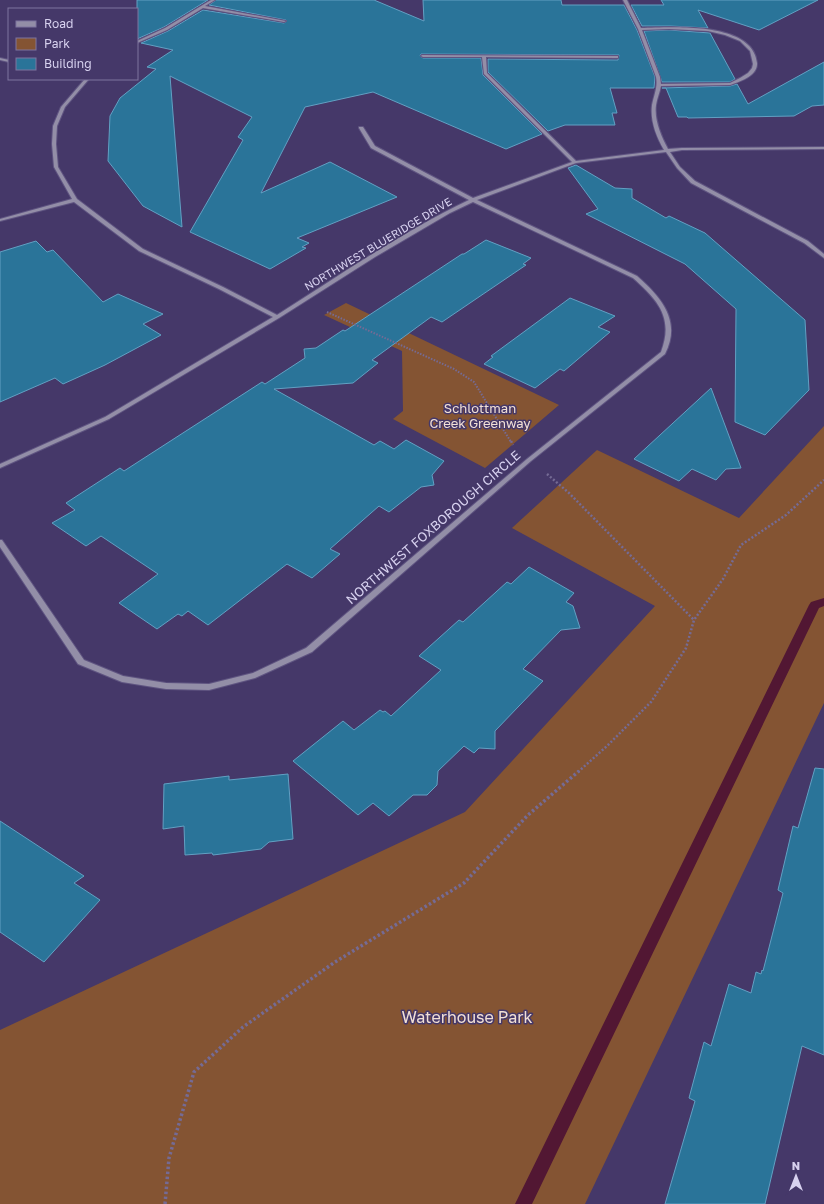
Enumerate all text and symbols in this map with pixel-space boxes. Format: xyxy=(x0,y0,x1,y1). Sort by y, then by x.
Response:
legend xyxy=(8,8,138,80)
text: Road xyxy=(44,16,73,31)
text: Park xyxy=(44,36,70,51)
text: Building xyxy=(44,56,92,71)
street label: NORTHWEST BLUERIDGE DRIVE xyxy=(302,194,454,293)
park label: Schlottman Creek Greenway xyxy=(429,400,531,431)
street label: NORTHWEST FOXBOROUGH CIRCLE xyxy=(342,447,524,607)
park label: Waterhouse Park xyxy=(401,1007,533,1027)
north arrow xyxy=(776,1156,816,1196)
text: N xyxy=(792,1159,800,1172)

